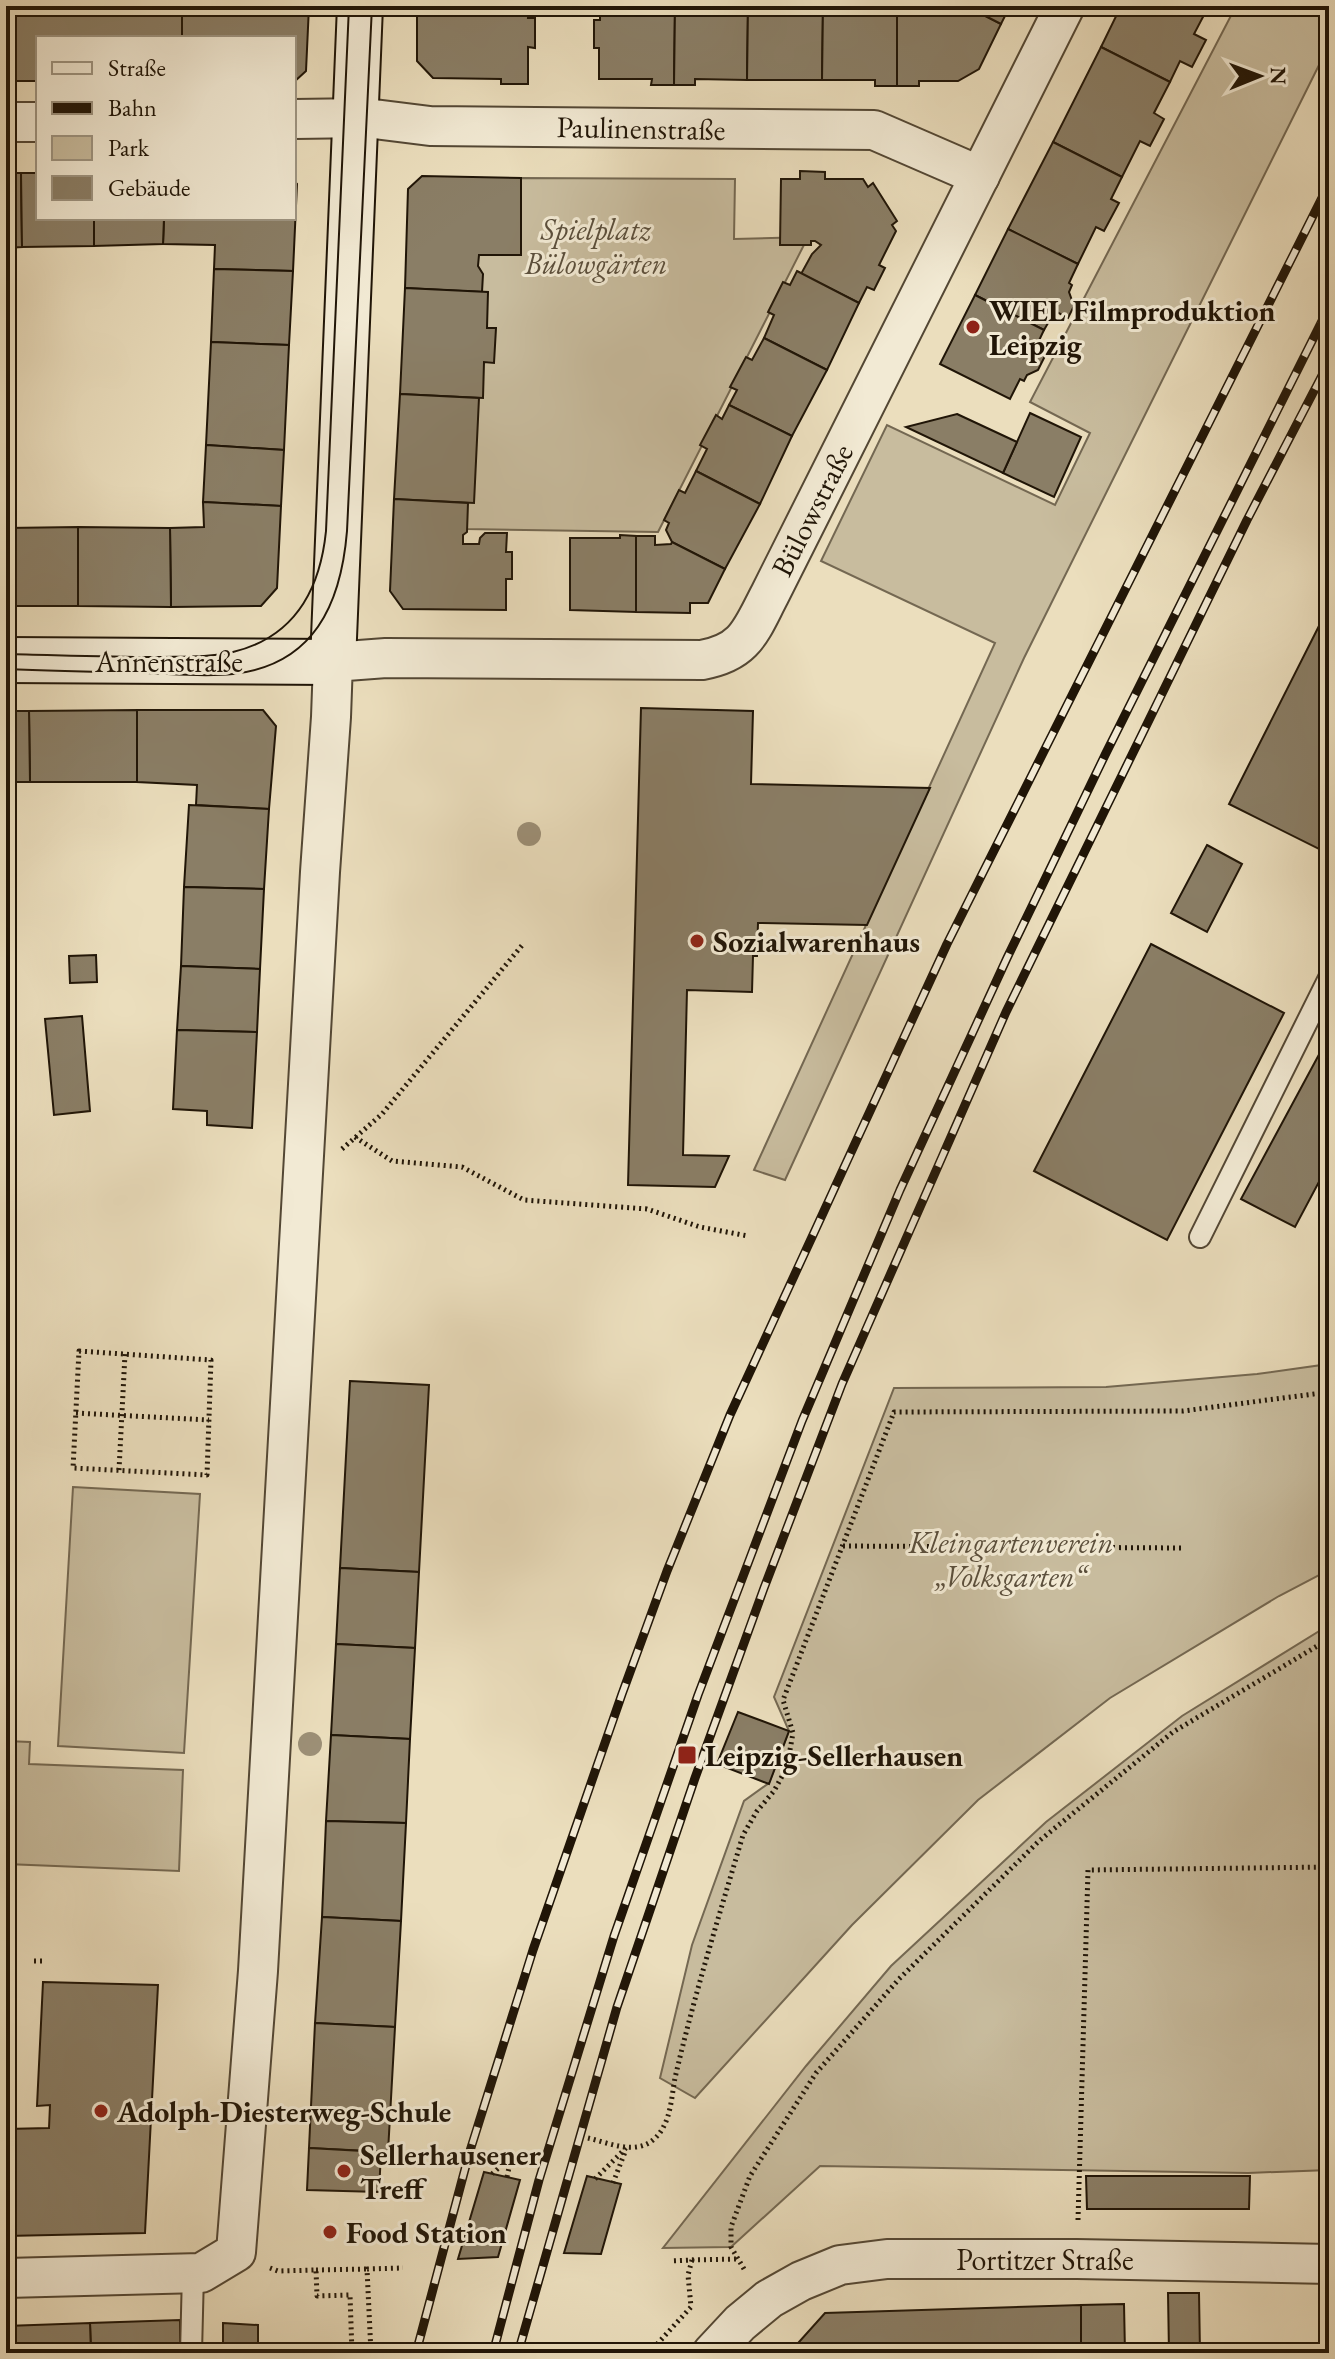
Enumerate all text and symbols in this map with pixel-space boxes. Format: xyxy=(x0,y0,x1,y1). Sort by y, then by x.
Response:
legend xyxy=(36,36,296,220)
north arrow xyxy=(1219,36,1299,116)
text: Straße xyxy=(108,52,166,83)
text: N xyxy=(1264,67,1293,85)
text: Bahn xyxy=(108,92,157,123)
street label: Paulinenstraße xyxy=(556,107,726,149)
text: Park xyxy=(108,132,150,163)
text: Gebäude xyxy=(108,172,190,203)
park label: Spielplatz Bülowgärten xyxy=(524,210,667,283)
place label: WIEL Filmproduktion Leipzig xyxy=(989,291,1276,364)
marker: WIEL Filmproduktion Leipzig xyxy=(964,318,982,336)
street label: Bülowstraße xyxy=(762,437,862,583)
street label: Annenstraße xyxy=(94,642,243,681)
place label: Sozialwarenhaus xyxy=(713,922,920,961)
marker: Sozialwarenhaus xyxy=(688,932,706,950)
park label: Kleingartenverein „Volksgarten“ xyxy=(908,1523,1113,1596)
place label: Leipzig-Sellerhausen xyxy=(705,1736,963,1775)
marker: Leipzig-Sellerhausen xyxy=(676,1744,698,1766)
place label: Adolph-Diesterweg-Schule xyxy=(116,2092,451,2131)
marker: Adolph-Diesterweg-Schule xyxy=(92,2102,110,2120)
place label: Sellerhausener Treff xyxy=(360,2135,541,2208)
marker: Sellerhausener Treff xyxy=(335,2162,353,2180)
place label: Food Station xyxy=(346,2213,507,2252)
marker: Food Station xyxy=(321,2223,339,2241)
street label: Portitzer Straße xyxy=(956,2240,1134,2279)

